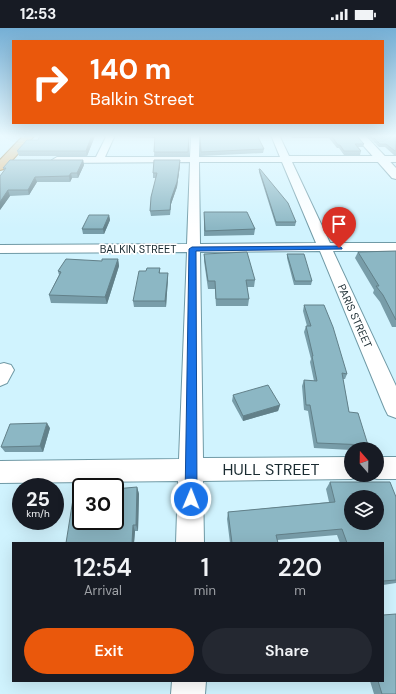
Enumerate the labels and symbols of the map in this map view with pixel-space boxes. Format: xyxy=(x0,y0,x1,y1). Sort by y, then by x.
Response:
pin xyxy=(322,207,356,248)
street label: BALKIN STREET xyxy=(100,242,176,256)
street label: PARIS STREET xyxy=(335,282,375,350)
north arrow xyxy=(344,442,384,482)
street label: HULL STREET xyxy=(222,459,320,480)
speed limit sign: 30 xyxy=(72,478,124,530)
position arrow xyxy=(170,478,212,520)

